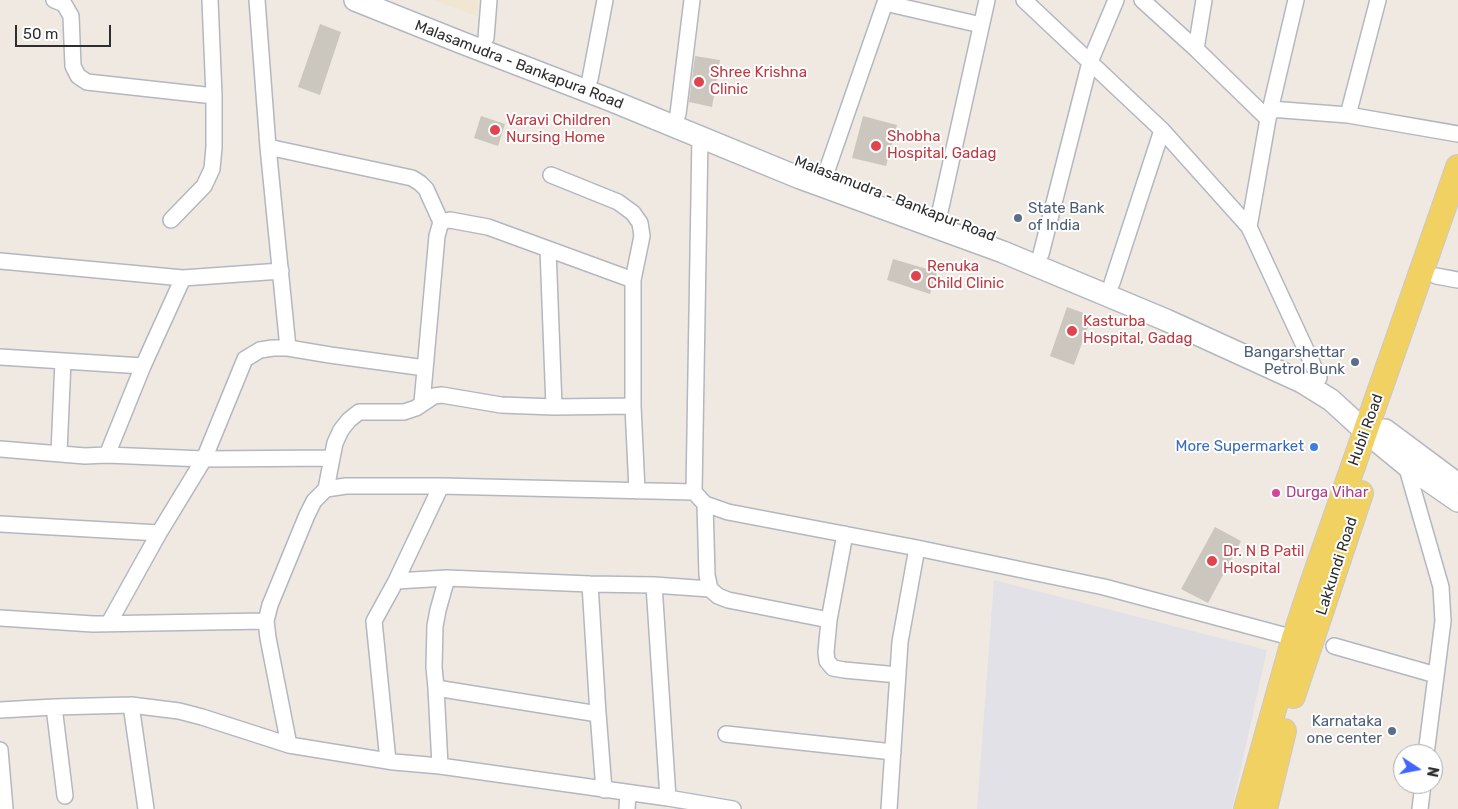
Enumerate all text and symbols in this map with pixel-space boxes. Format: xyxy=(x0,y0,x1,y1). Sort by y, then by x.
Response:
scale bar xyxy=(18,15,114,47)
street label: Malasamudra - Bankapura Road xyxy=(412,17,626,113)
text: 50 m xyxy=(23,25,58,43)
place label: Shree Krishna Clinic xyxy=(710,64,807,99)
marker: Shree Krishna Clinic xyxy=(692,75,706,89)
place label: Varavi Children Nursing Home xyxy=(506,112,611,147)
marker: Varavi Children Nursing Home xyxy=(488,123,502,137)
place label: Shobha Hospital, Gadag xyxy=(887,128,996,163)
marker: Shobha Hospital, Gadag xyxy=(869,139,883,153)
street label: Malasamudra - Bankapur Road xyxy=(792,152,998,246)
place label: State Bank of India xyxy=(1028,200,1104,235)
marker: State Bank of India xyxy=(1012,212,1024,224)
place label: Renuka Child Clinic xyxy=(927,258,1004,293)
marker: Renuka Child Clinic xyxy=(909,269,923,283)
place label: Kasturba Hospital, Gadag xyxy=(1083,313,1192,348)
marker: Kasturba Hospital, Gadag xyxy=(1065,324,1079,338)
place label: Bangarshettar Petrol Bunk xyxy=(1244,344,1345,379)
marker: Bangarshettar Petrol Bunk xyxy=(1349,356,1361,368)
street label: Hubli Road xyxy=(1345,392,1387,468)
place label: More Supermarket xyxy=(1176,438,1304,456)
marker: More Supermarket xyxy=(1308,441,1320,453)
place label: Durga Vihar xyxy=(1286,484,1368,502)
marker: Durga Vihar xyxy=(1270,487,1282,499)
street label: Lakkundi Road xyxy=(1313,515,1361,617)
place label: Dr. N B Patil Hospital xyxy=(1223,543,1304,578)
marker: Dr. N B Patil Hospital xyxy=(1205,554,1219,568)
place label: Karnataka one center xyxy=(1307,713,1382,748)
marker: Karnataka one center xyxy=(1386,725,1398,737)
north arrow xyxy=(1393,744,1443,794)
text: N xyxy=(1423,765,1442,778)

